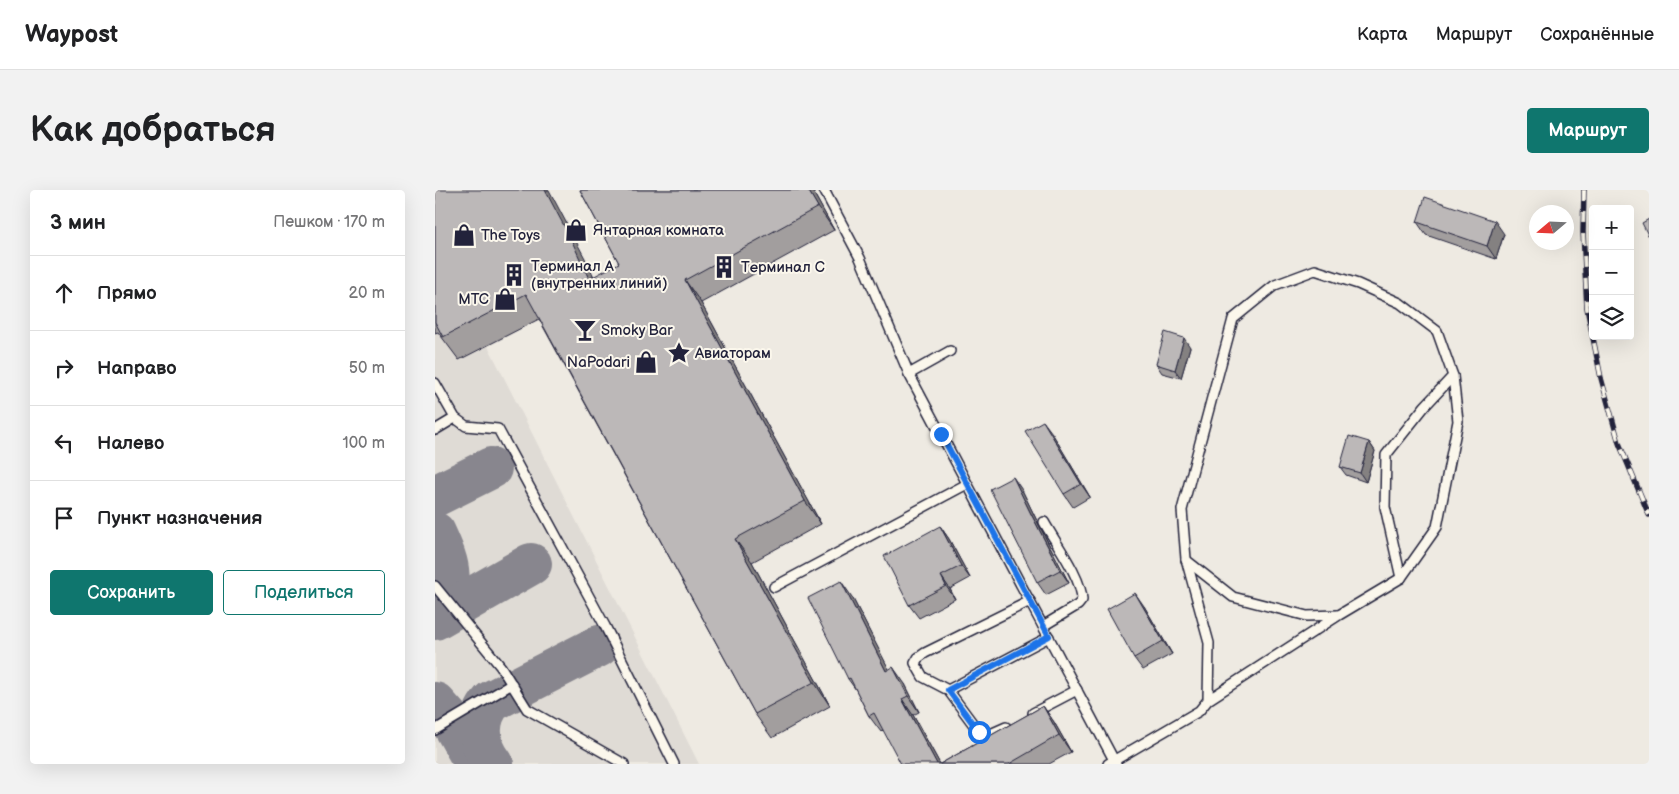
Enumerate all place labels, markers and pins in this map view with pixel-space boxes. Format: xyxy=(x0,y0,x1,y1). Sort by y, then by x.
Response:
shop icon: Янтарная комната xyxy=(563,217,589,243)
place label: Янтарная комната xyxy=(593,221,724,240)
shop icon: The Toys xyxy=(451,222,477,248)
place label: The Toys xyxy=(481,226,541,245)
building icon: Терминал С xyxy=(711,254,737,280)
place label: Терминал А (внутренних линий) xyxy=(531,257,668,293)
place label: Терминал С xyxy=(741,258,825,277)
building icon: Терминал А (внутренних линий) xyxy=(501,262,527,288)
shop icon: МТС xyxy=(492,286,518,312)
place label: МТС xyxy=(458,290,489,309)
bar icon: Smoky Bar xyxy=(572,317,598,343)
place label: Smoky Bar xyxy=(601,321,673,340)
place icon: Авиаторам xyxy=(666,340,692,366)
place label: Авиаторам xyxy=(694,344,771,363)
shop icon: NaPodari xyxy=(633,349,659,375)
place label: NaPodari xyxy=(567,353,630,372)

